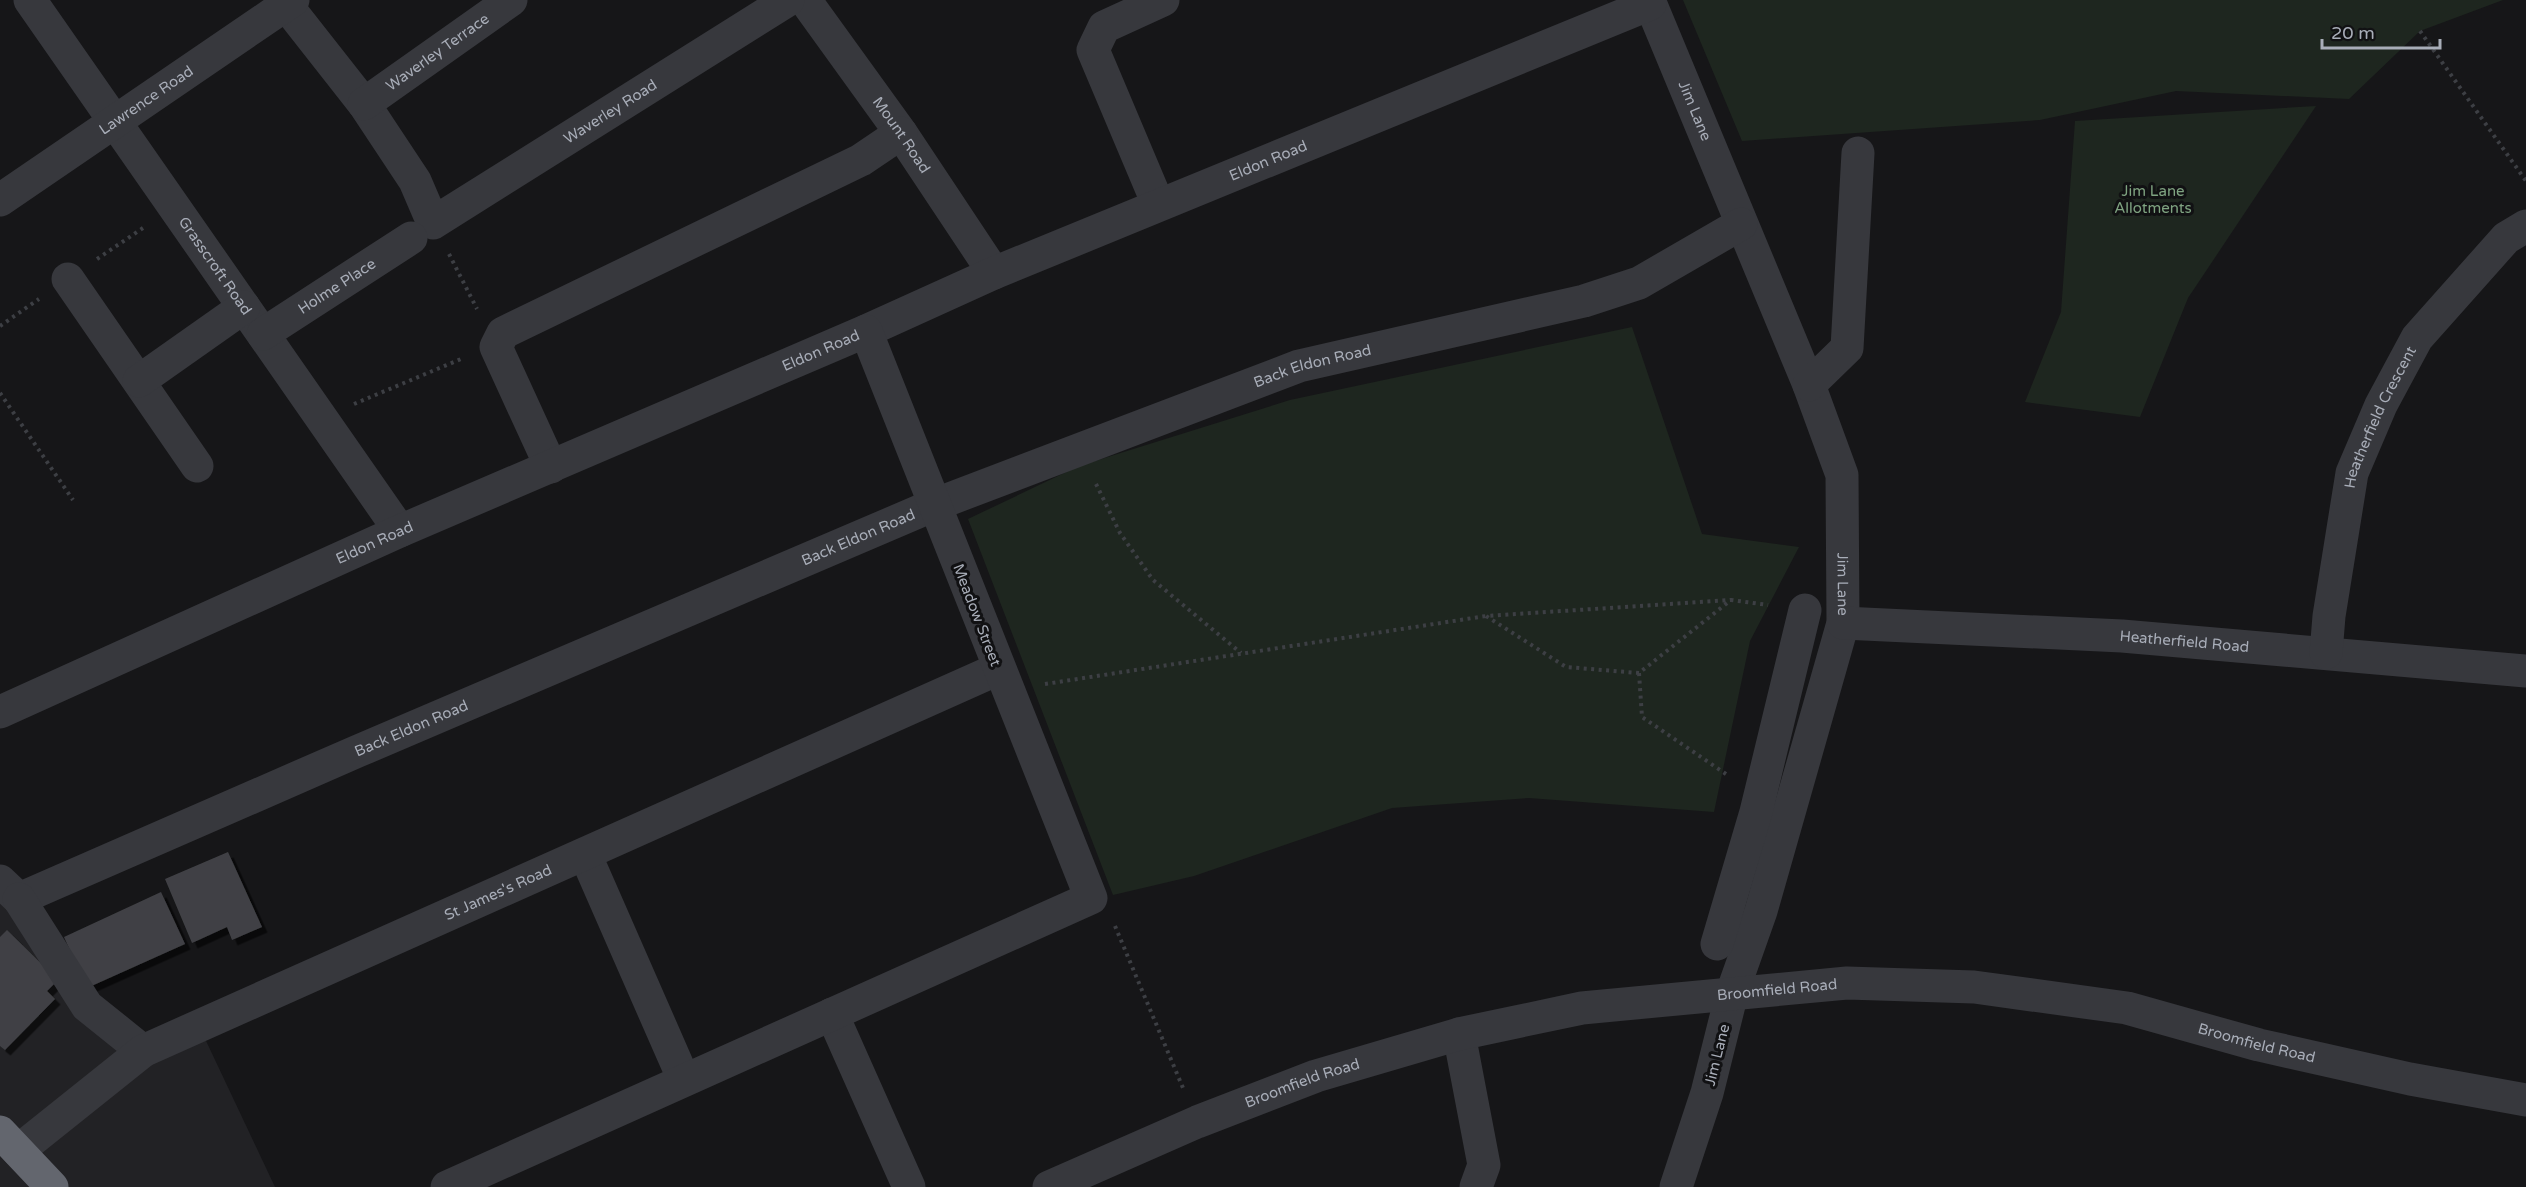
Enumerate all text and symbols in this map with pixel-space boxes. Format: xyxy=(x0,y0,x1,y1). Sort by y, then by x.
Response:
street label: Waverley Terrace xyxy=(382,9,493,95)
scale bar xyxy=(2322,12,2440,50)
text: 20 m xyxy=(2331,22,2375,44)
street label: Lawrence Road xyxy=(96,62,197,139)
street label: Waverley Road xyxy=(560,76,660,148)
street label: Jim Lane xyxy=(1675,78,1715,143)
street label: Mount Road xyxy=(869,93,934,177)
street label: Eldon Road xyxy=(1226,137,1310,185)
park label: Jim Lane Allotments xyxy=(2114,182,2192,217)
street label: Grasscroft Road xyxy=(175,213,256,318)
street label: Holme Place xyxy=(295,254,379,318)
street label: Eldon Road xyxy=(779,326,862,375)
street label: Back Eldon Road xyxy=(1251,341,1373,391)
street label: Heatherfield Crescent xyxy=(2341,343,2420,490)
street label: Back Eldon Road xyxy=(799,505,918,570)
street label: Eldon Road xyxy=(333,517,416,568)
street label: Jim Lane xyxy=(1834,553,1852,616)
street label: Meadow Street xyxy=(949,561,1005,669)
street label: Heatherfield Road xyxy=(2119,627,2250,656)
street label: Back Eldon Road xyxy=(352,696,471,760)
street label: St James's Road xyxy=(442,861,555,924)
street label: Broomfield Road xyxy=(1716,975,1838,1004)
street label: Broomfield Road xyxy=(2196,1019,2317,1066)
street label: Jim Lane xyxy=(1701,1022,1733,1088)
street label: Broomfield Road xyxy=(1242,1055,1362,1112)

